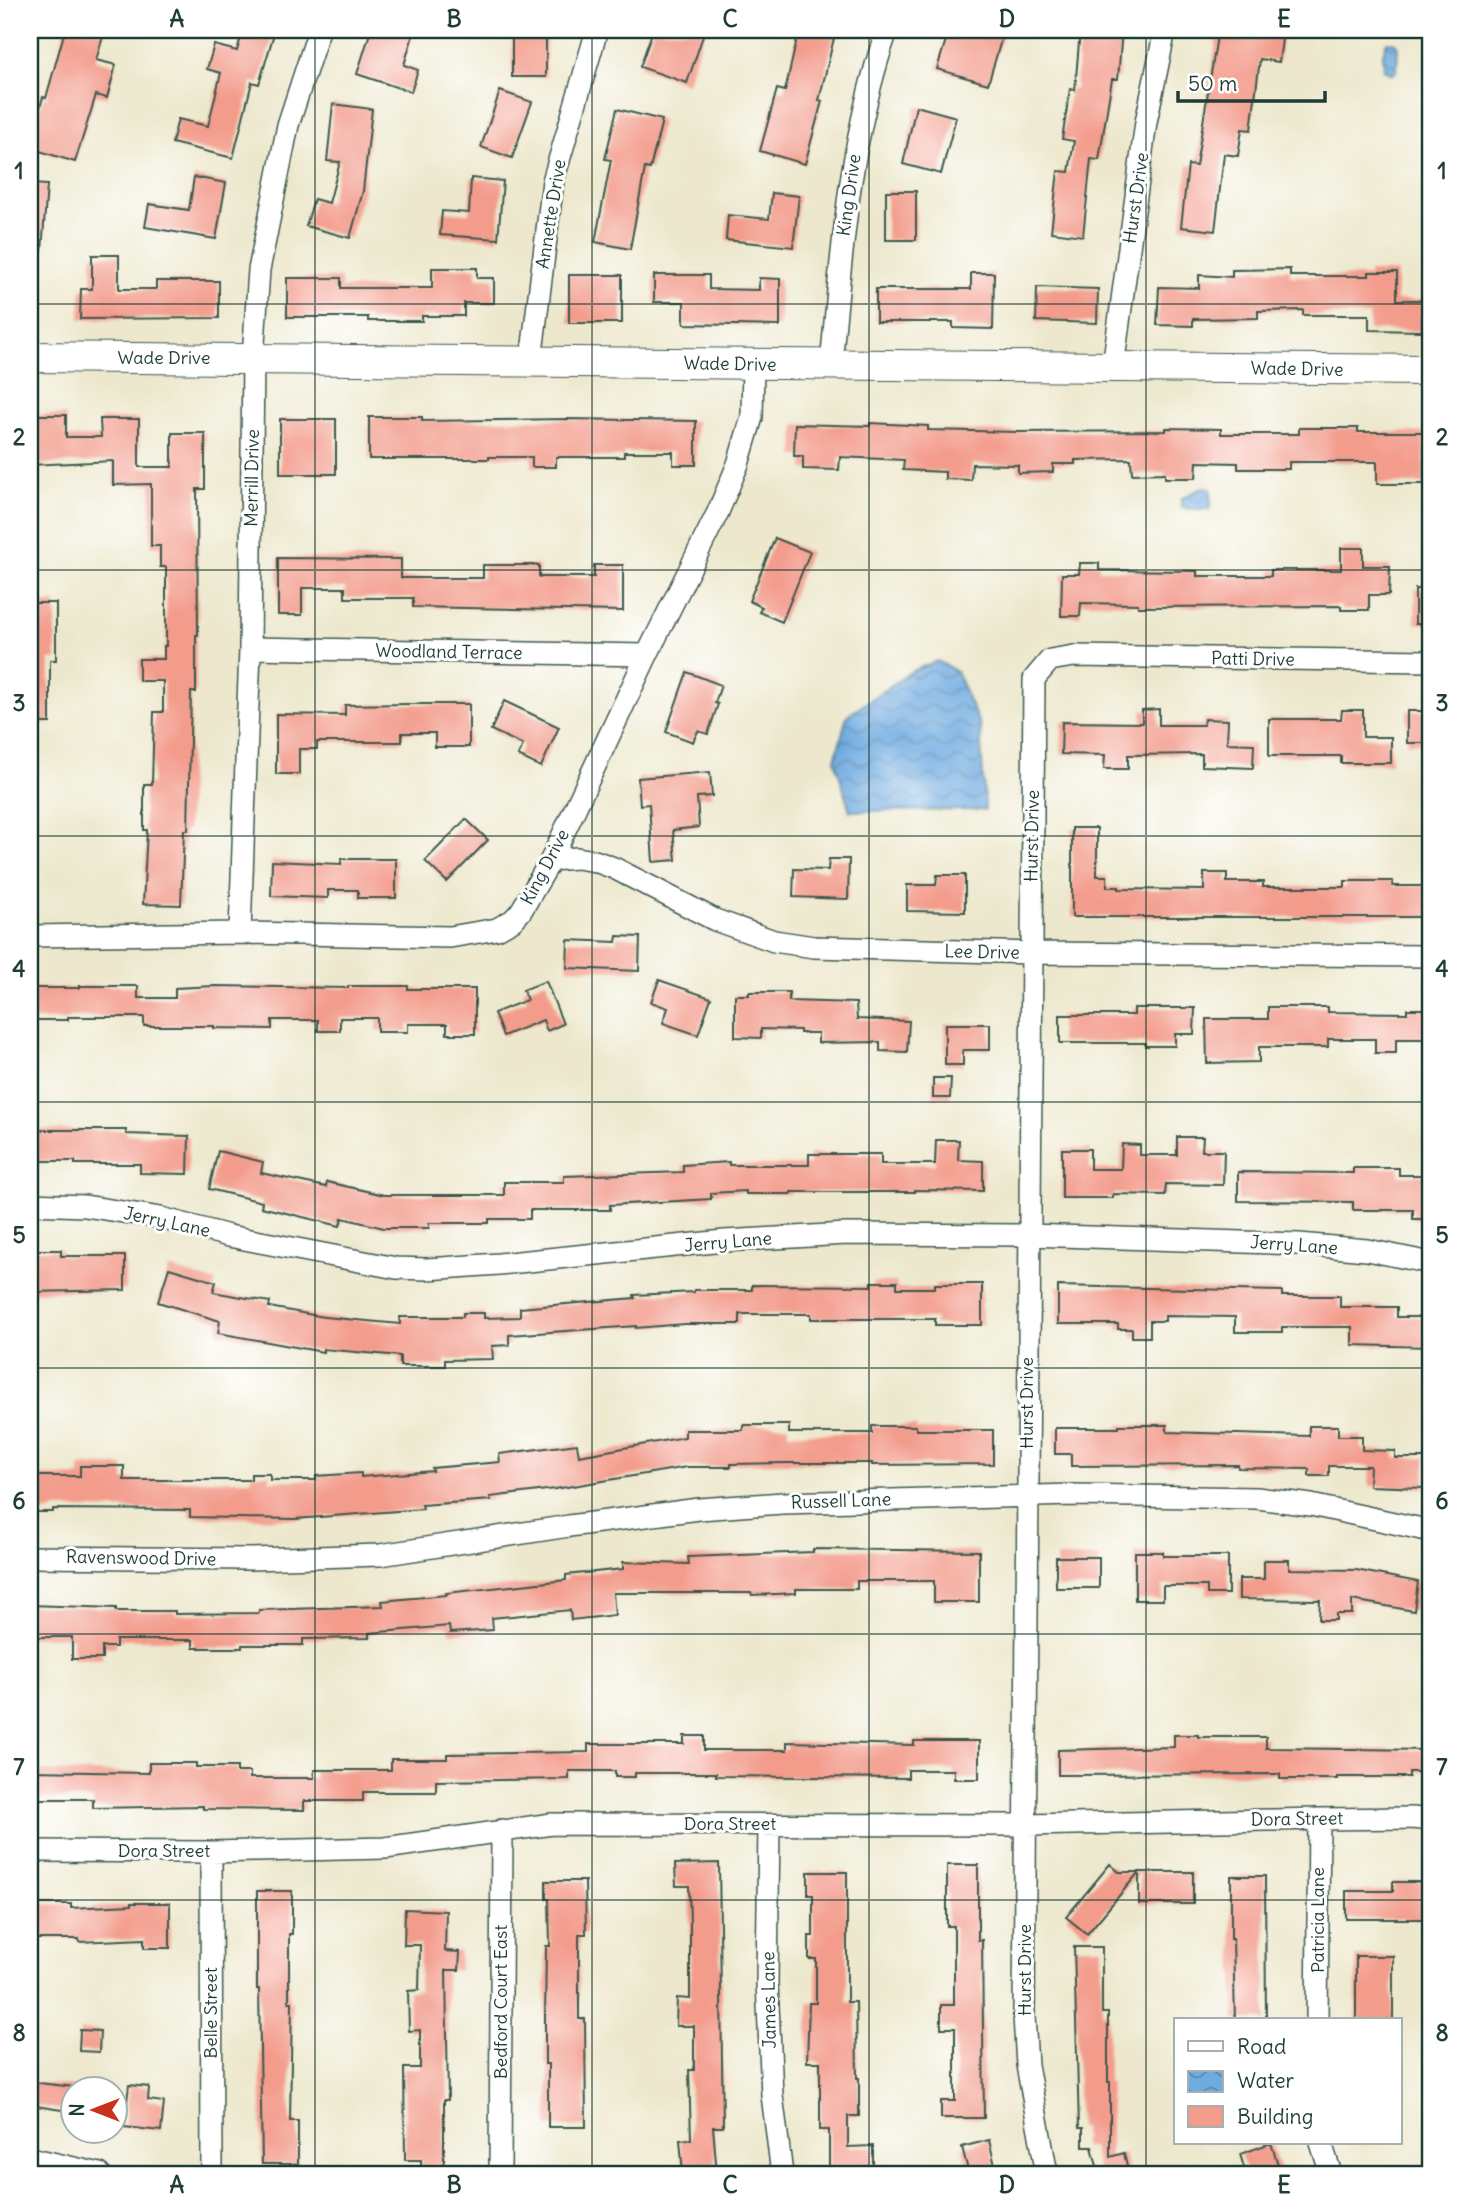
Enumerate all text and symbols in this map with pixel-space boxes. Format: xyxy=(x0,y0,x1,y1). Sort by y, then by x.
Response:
text: A xyxy=(170,4,185,33)
text: B xyxy=(446,4,462,33)
text: C xyxy=(722,4,738,33)
text: D xyxy=(999,4,1015,33)
text: E xyxy=(1277,4,1291,33)
scale bar xyxy=(1178,60,1324,104)
text: 50 m xyxy=(1188,70,1237,97)
street label: Hurst Drive xyxy=(1118,151,1153,245)
street label: King Drive xyxy=(831,152,866,237)
text: 1 xyxy=(14,156,24,185)
text: 1 xyxy=(1437,156,1447,185)
street label: Annette Drive xyxy=(530,158,571,270)
street label: Wade Drive xyxy=(117,346,211,369)
street label: Wade Drive xyxy=(683,351,777,376)
street label: Wade Drive xyxy=(1250,356,1344,381)
text: 2 xyxy=(13,422,26,451)
text: 2 xyxy=(1436,422,1449,451)
street label: Merrill Drive xyxy=(239,429,264,527)
street label: Woodland Terrace xyxy=(375,639,523,664)
street label: Patti Drive xyxy=(1211,646,1295,671)
text: 3 xyxy=(12,688,26,717)
text: 3 xyxy=(1435,688,1449,717)
street label: Hurst Drive xyxy=(1019,790,1044,882)
street label: King Drive xyxy=(515,825,574,909)
street label: Lee Drive xyxy=(944,939,1020,964)
text: 4 xyxy=(12,954,26,983)
text: 4 xyxy=(1435,954,1449,983)
street label: Jerry Lane xyxy=(122,1201,213,1242)
text: 5 xyxy=(12,1220,26,1249)
text: 5 xyxy=(1435,1220,1449,1249)
street label: Jerry Lane xyxy=(683,1226,773,1257)
street label: Jerry Lane xyxy=(1249,1230,1339,1259)
street label: Hurst Drive xyxy=(1015,1357,1038,1449)
text: 6 xyxy=(12,1486,26,1515)
text: 6 xyxy=(1435,1486,1449,1515)
street label: Russell Lane xyxy=(790,1487,892,1514)
street label: Ravenswood Drive xyxy=(66,1545,216,1570)
text: 7 xyxy=(13,1752,25,1781)
text: 7 xyxy=(1436,1752,1448,1781)
street label: Dora Street xyxy=(1250,1806,1344,1831)
street label: Dora Street xyxy=(684,1812,776,1835)
street label: Dora Street xyxy=(118,1839,210,1862)
street label: Patricia Lane xyxy=(1306,1867,1329,1973)
street label: Hurst Drive xyxy=(1013,1924,1036,2016)
street label: Bedford Court East xyxy=(489,1925,512,2079)
street label: James Lane xyxy=(756,1951,781,2049)
street label: Belle Street xyxy=(199,1967,222,2059)
text: 8 xyxy=(12,2018,26,2047)
legend xyxy=(1174,2018,1402,2144)
text: 8 xyxy=(1435,2018,1449,2047)
text: Road xyxy=(1237,2033,1286,2060)
text: Water xyxy=(1237,2067,1295,2094)
north arrow xyxy=(60,2074,130,2144)
text: N xyxy=(65,2103,89,2117)
text: Building xyxy=(1237,2103,1313,2130)
text: A xyxy=(170,2170,185,2199)
text: B xyxy=(446,2170,462,2199)
text: C xyxy=(722,2170,738,2199)
text: D xyxy=(999,2170,1015,2199)
text: E xyxy=(1277,2170,1291,2199)

